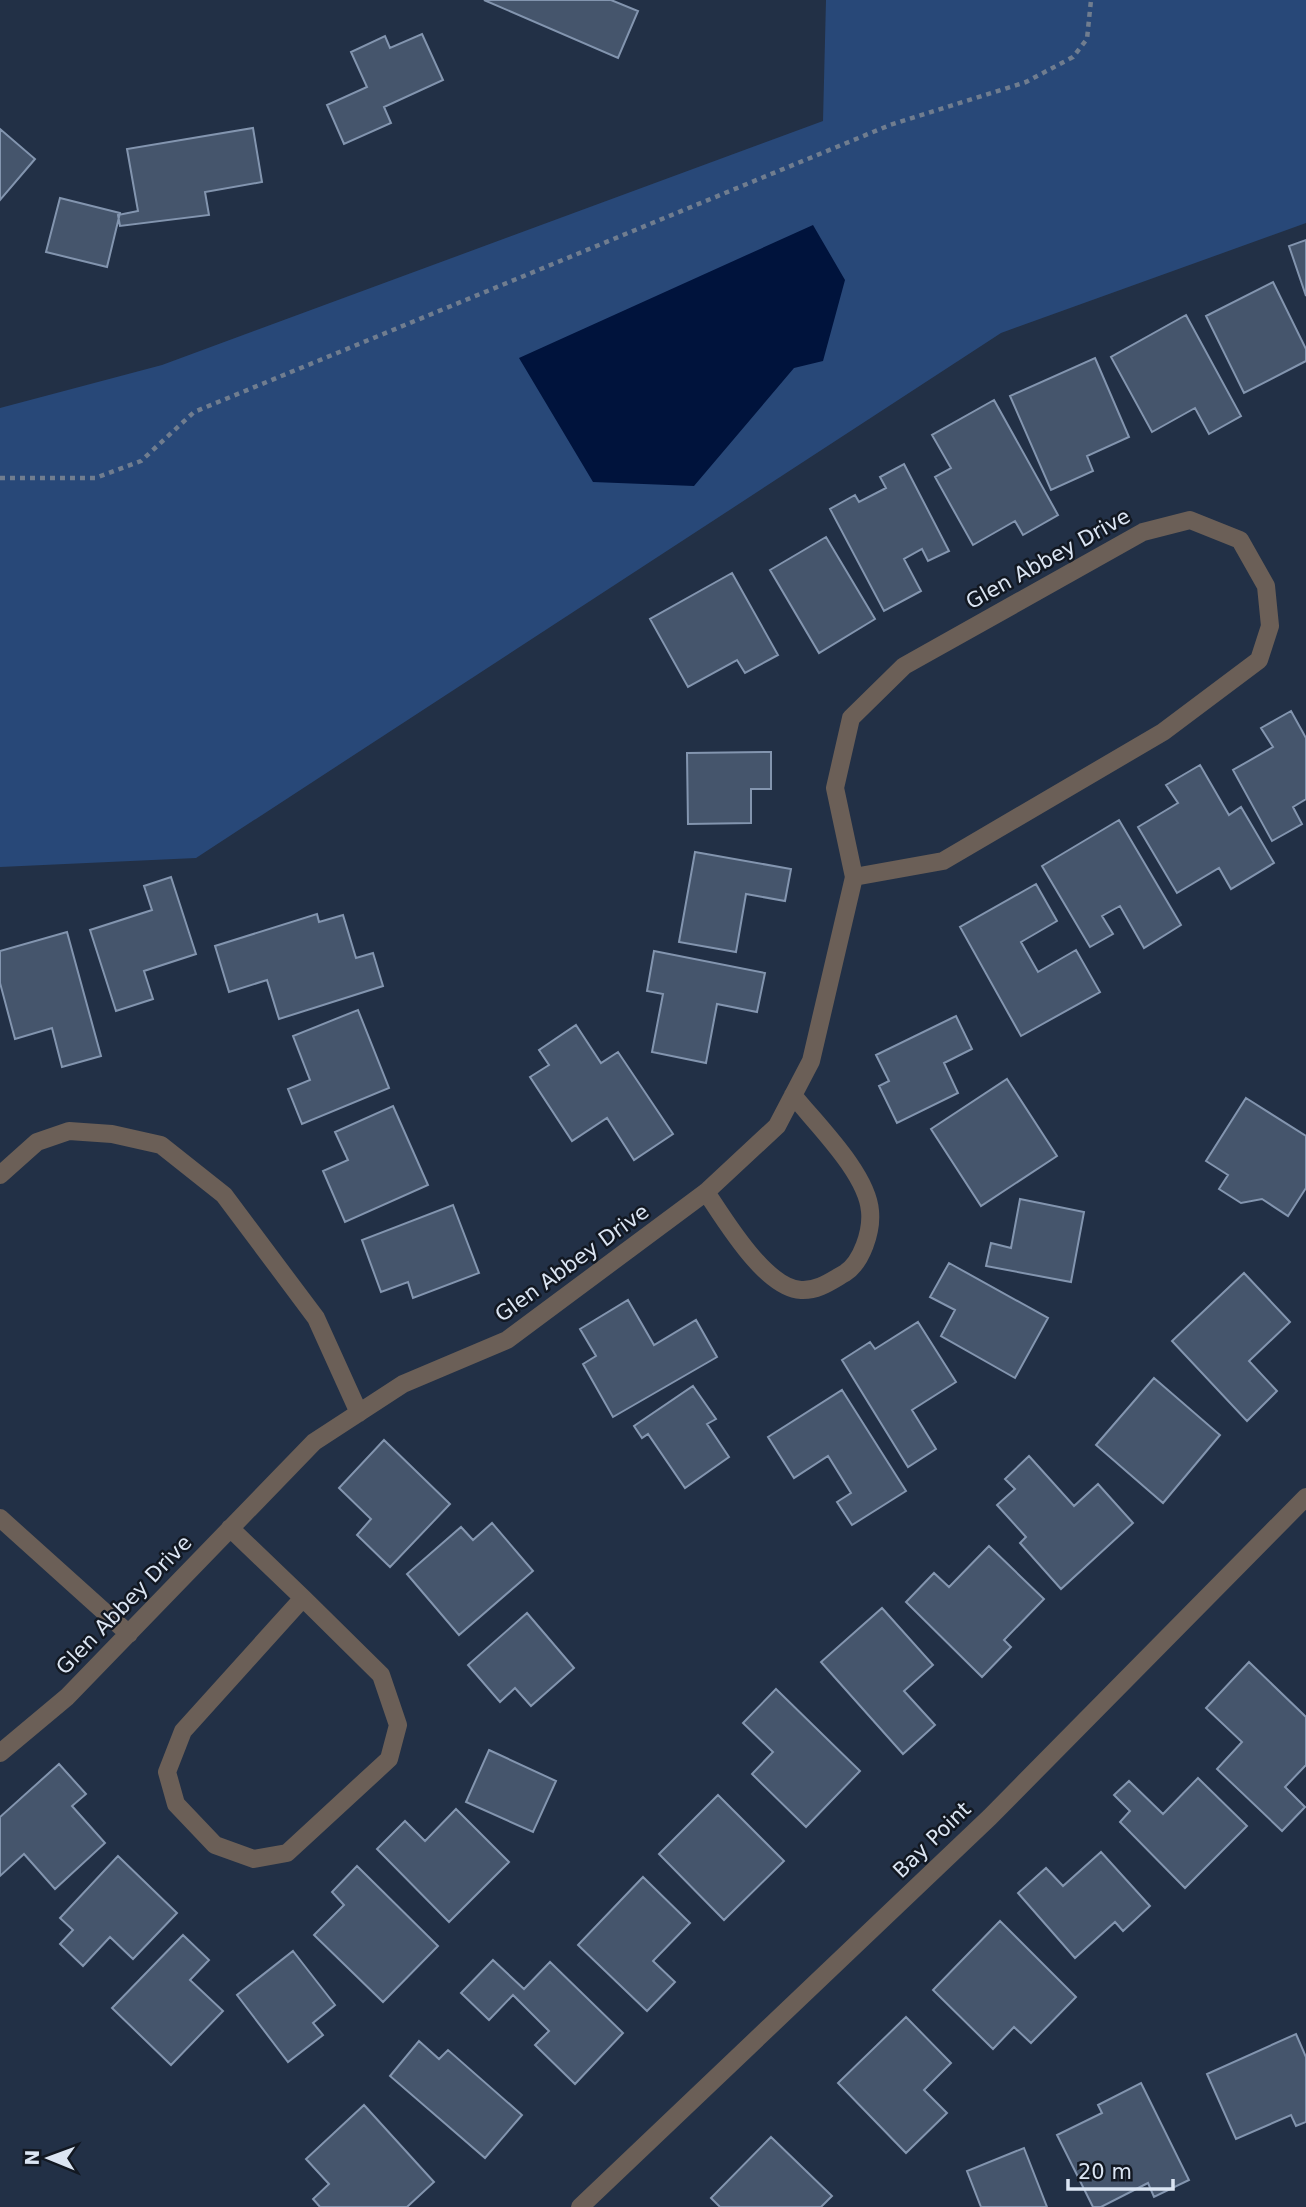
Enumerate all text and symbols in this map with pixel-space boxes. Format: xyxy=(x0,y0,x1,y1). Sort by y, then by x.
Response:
street label: Glen Abbey Drive xyxy=(962,504,1134,614)
street label: Glen Abbey Drive xyxy=(490,1199,654,1327)
street label: Glen Abbey Drive xyxy=(51,1530,197,1680)
street label: Bay Point xyxy=(888,1797,976,1883)
north arrow xyxy=(14,2123,84,2193)
scale bar xyxy=(1068,2148,1173,2192)
text: N xyxy=(21,2150,43,2166)
text: 20 m xyxy=(1078,2160,1132,2184)

